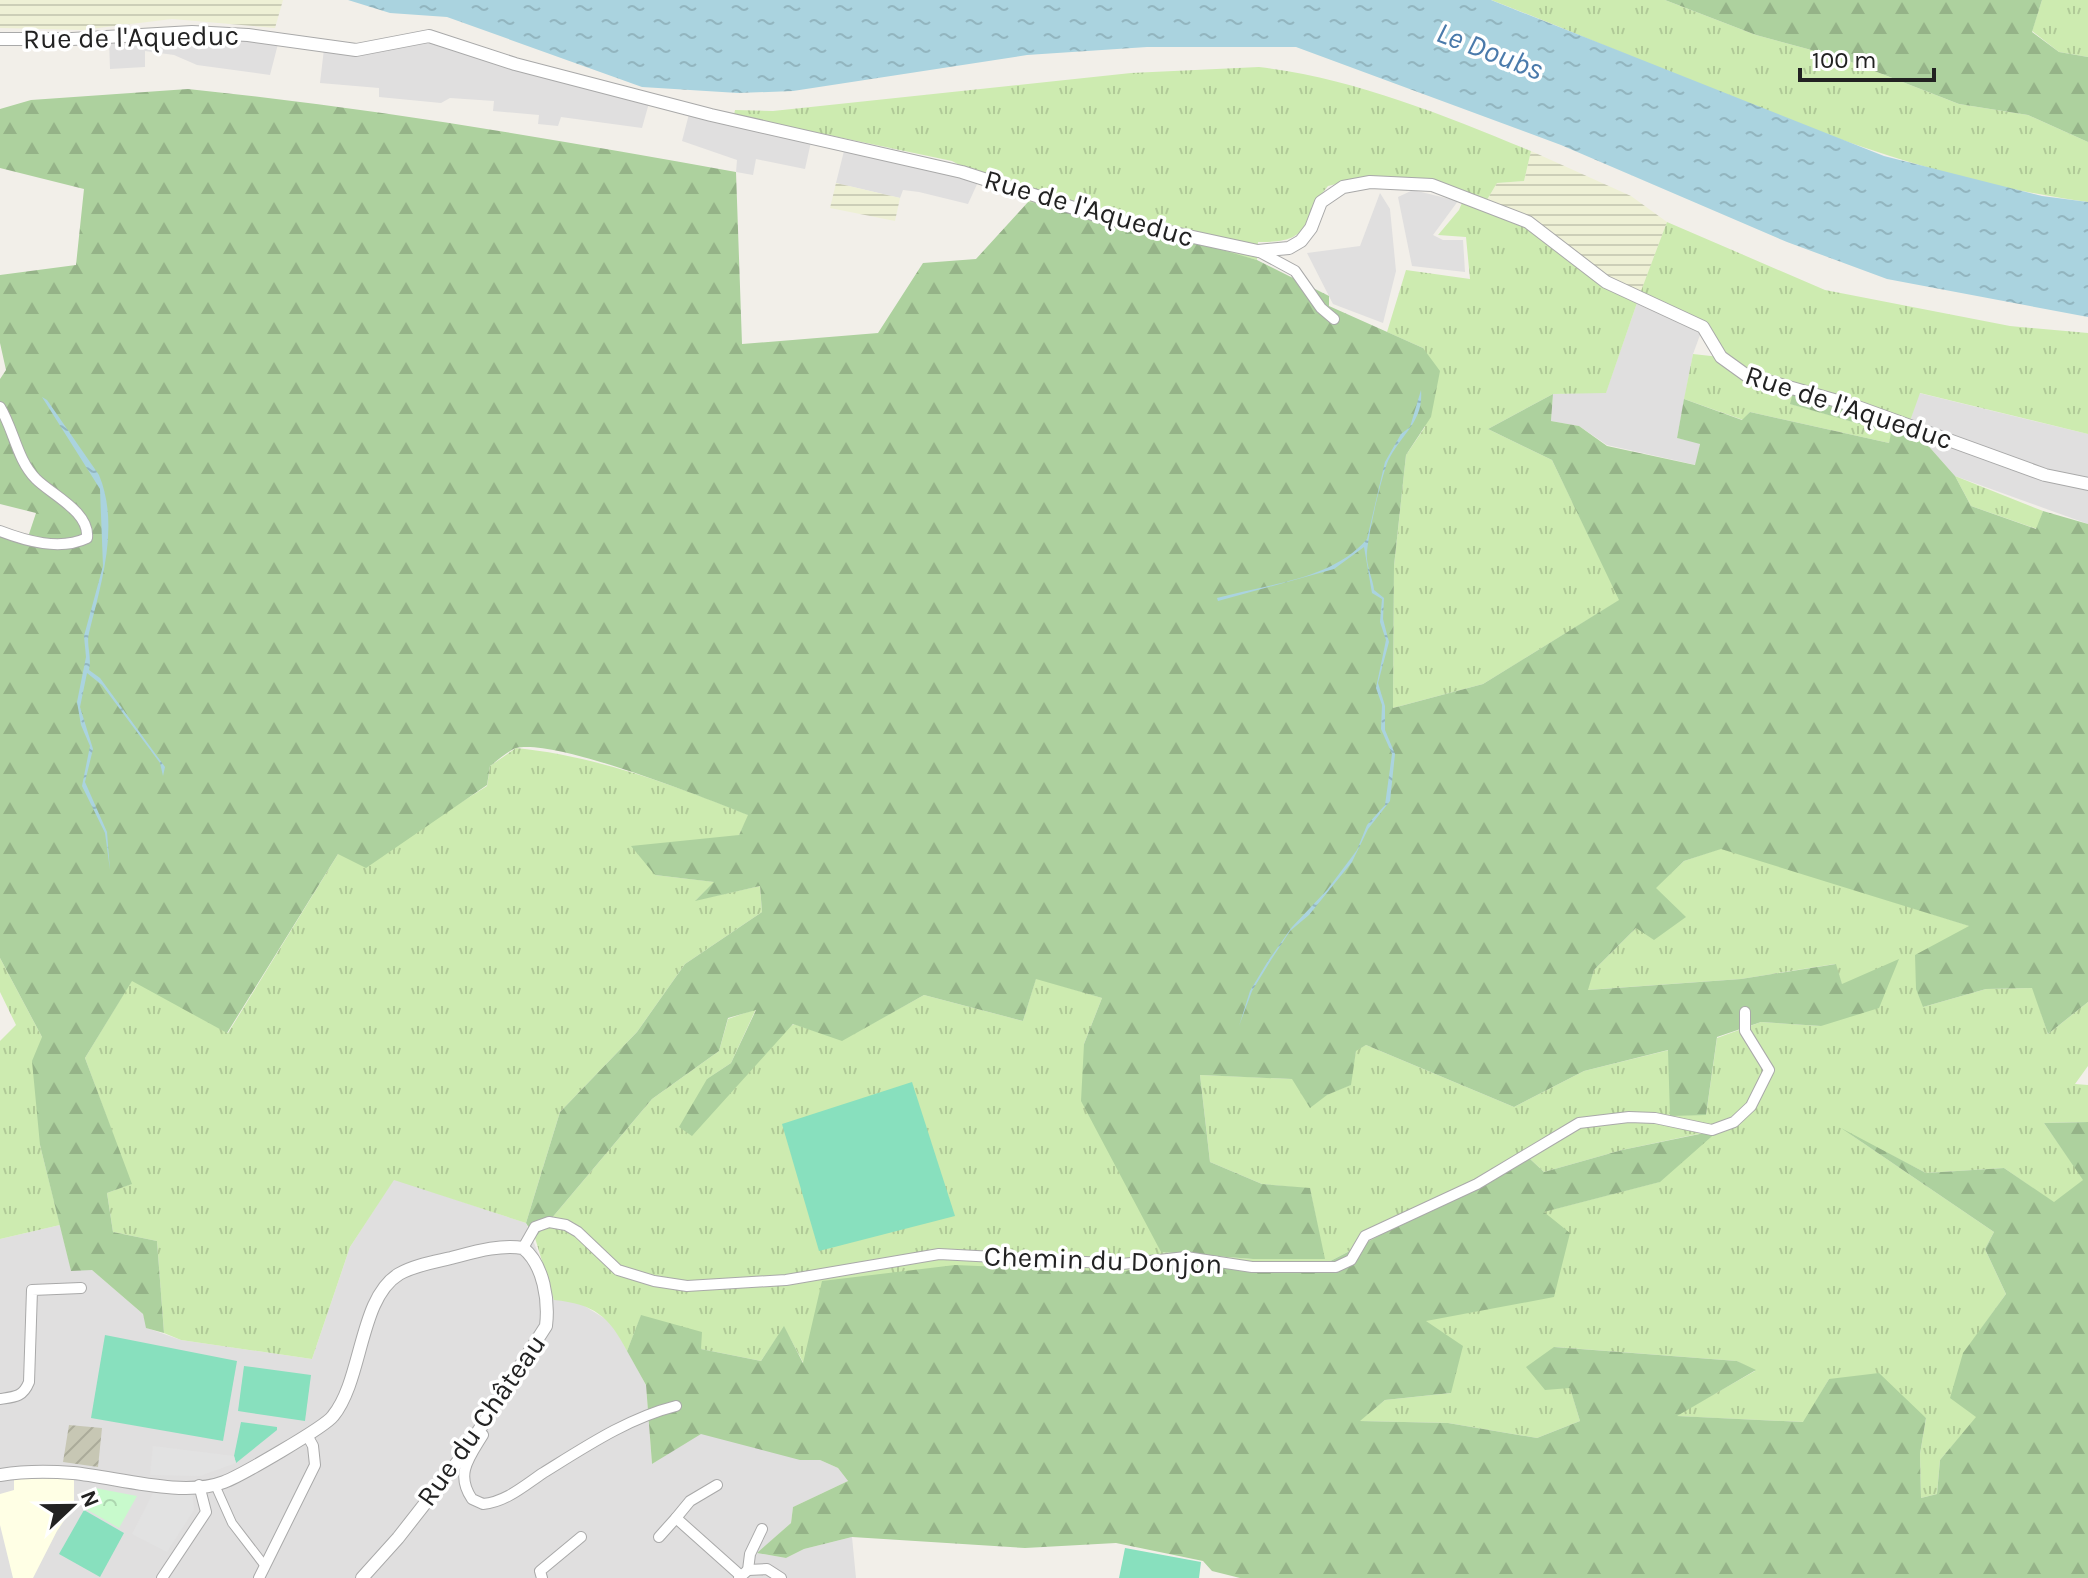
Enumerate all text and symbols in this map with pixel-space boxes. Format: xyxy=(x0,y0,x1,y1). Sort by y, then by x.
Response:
water label: Le Doubs xyxy=(1431,14,1549,88)
street label: Rue de l'Aqueduc xyxy=(23,19,239,55)
scale bar xyxy=(1800,32,1934,82)
text: 100 m xyxy=(1812,46,1877,74)
street label: Rue de l'Aqueduc xyxy=(981,162,1197,254)
street label: Rue de l'Aqueduc xyxy=(1741,358,1957,456)
street label: Chemin du Donjon xyxy=(983,1239,1223,1281)
street label: Rue du Château xyxy=(410,1328,552,1512)
north arrow xyxy=(32,1466,112,1546)
text: N xyxy=(75,1487,105,1511)

